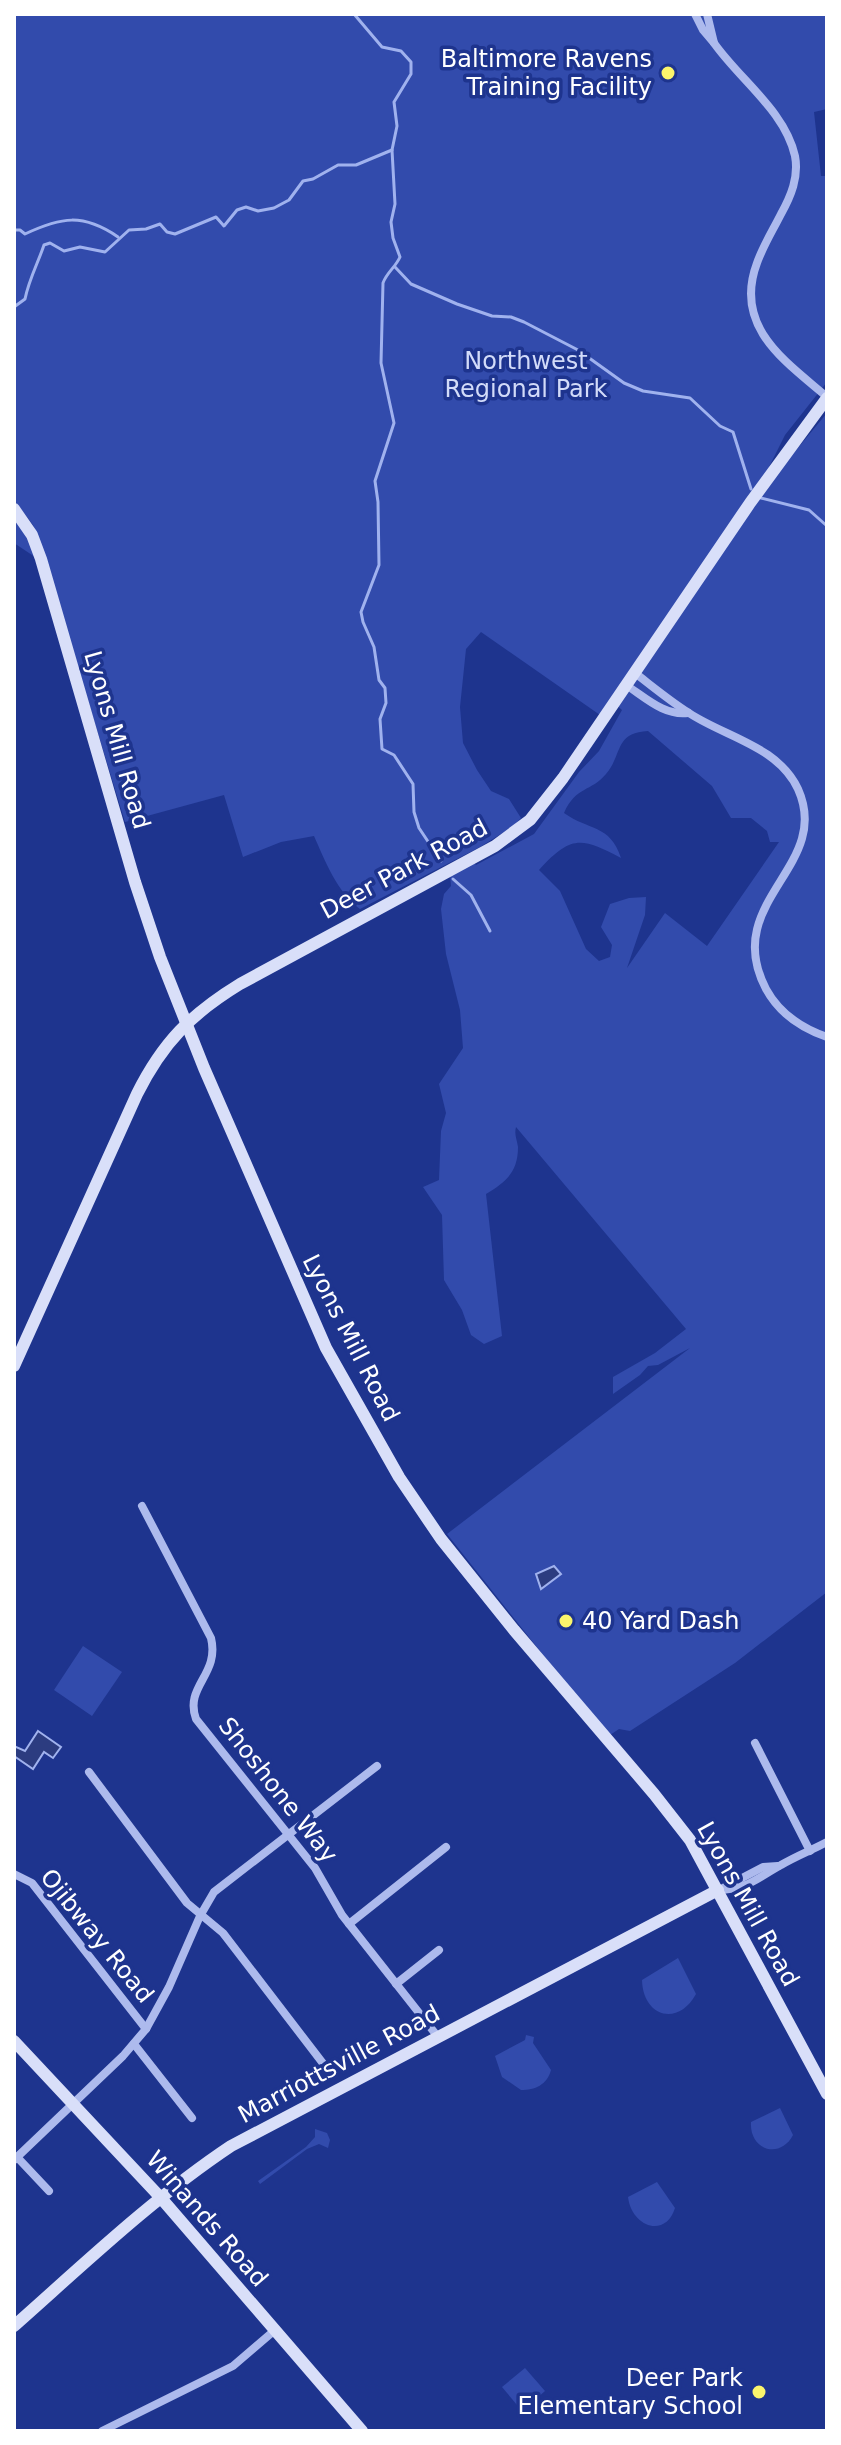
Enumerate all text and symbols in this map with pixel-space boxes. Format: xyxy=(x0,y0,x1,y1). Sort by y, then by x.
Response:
place label: Baltimore Ravens Training Facility xyxy=(441,45,652,101)
marker: Baltimore Ravens Training Facility xyxy=(659,64,677,82)
park label: Northwest Regional Park xyxy=(444,347,608,403)
street label: Lyons Mill Road xyxy=(78,648,156,832)
street label: Deer Park Road xyxy=(316,813,492,925)
street label: Lyons Mill Road xyxy=(297,1250,405,1426)
place label: 40 Yard Dash xyxy=(582,1607,739,1635)
marker: 40 Yard Dash xyxy=(557,1612,575,1630)
street label: Shoshone Way xyxy=(213,1712,343,1868)
street label: Lyons Mill Road xyxy=(691,1817,805,1991)
street label: Ojibway Road xyxy=(35,1864,159,2008)
street label: Marriottsville Road xyxy=(233,1999,445,2129)
street label: Winands Road xyxy=(140,2145,274,2293)
place label: Deer Park Elementary School xyxy=(518,2364,743,2420)
marker: Deer Park Elementary School xyxy=(750,2383,768,2401)

